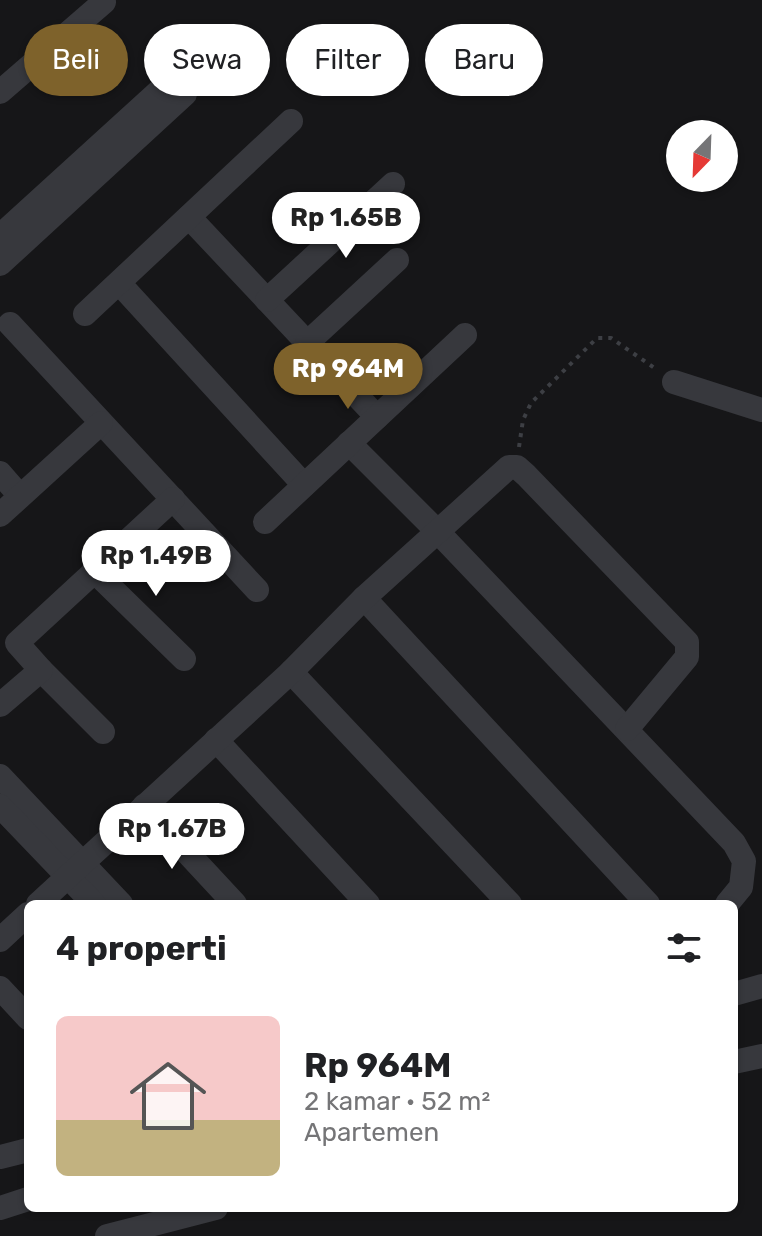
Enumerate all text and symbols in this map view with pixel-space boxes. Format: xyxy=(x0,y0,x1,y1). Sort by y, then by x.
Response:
chip: Beli xyxy=(24,24,128,96)
chip: Sewa xyxy=(144,24,270,96)
chip: Filter xyxy=(286,24,409,96)
chip: Baru xyxy=(425,24,543,96)
north arrow xyxy=(666,120,738,192)
map controls xyxy=(666,120,738,192)
pin: Rp 1.65B xyxy=(263,192,429,260)
text: Rp 1.65B xyxy=(290,202,402,233)
pin: Rp 964M xyxy=(274,343,422,411)
text: Rp 964M xyxy=(292,353,404,384)
pin: Rp 1.49B xyxy=(73,530,239,598)
text: Rp 1.49B xyxy=(100,540,212,571)
pin: Rp 1.67B xyxy=(89,803,255,871)
text: Rp 1.67B xyxy=(117,813,227,844)
icon: filters xyxy=(662,926,706,970)
text: 4 properti xyxy=(56,928,227,969)
text: Rp 964M xyxy=(304,1045,451,1086)
icon: home xyxy=(120,1048,216,1144)
text: 2 kamar · 52 m² xyxy=(304,1086,490,1117)
text: Apartemen xyxy=(304,1117,439,1148)

